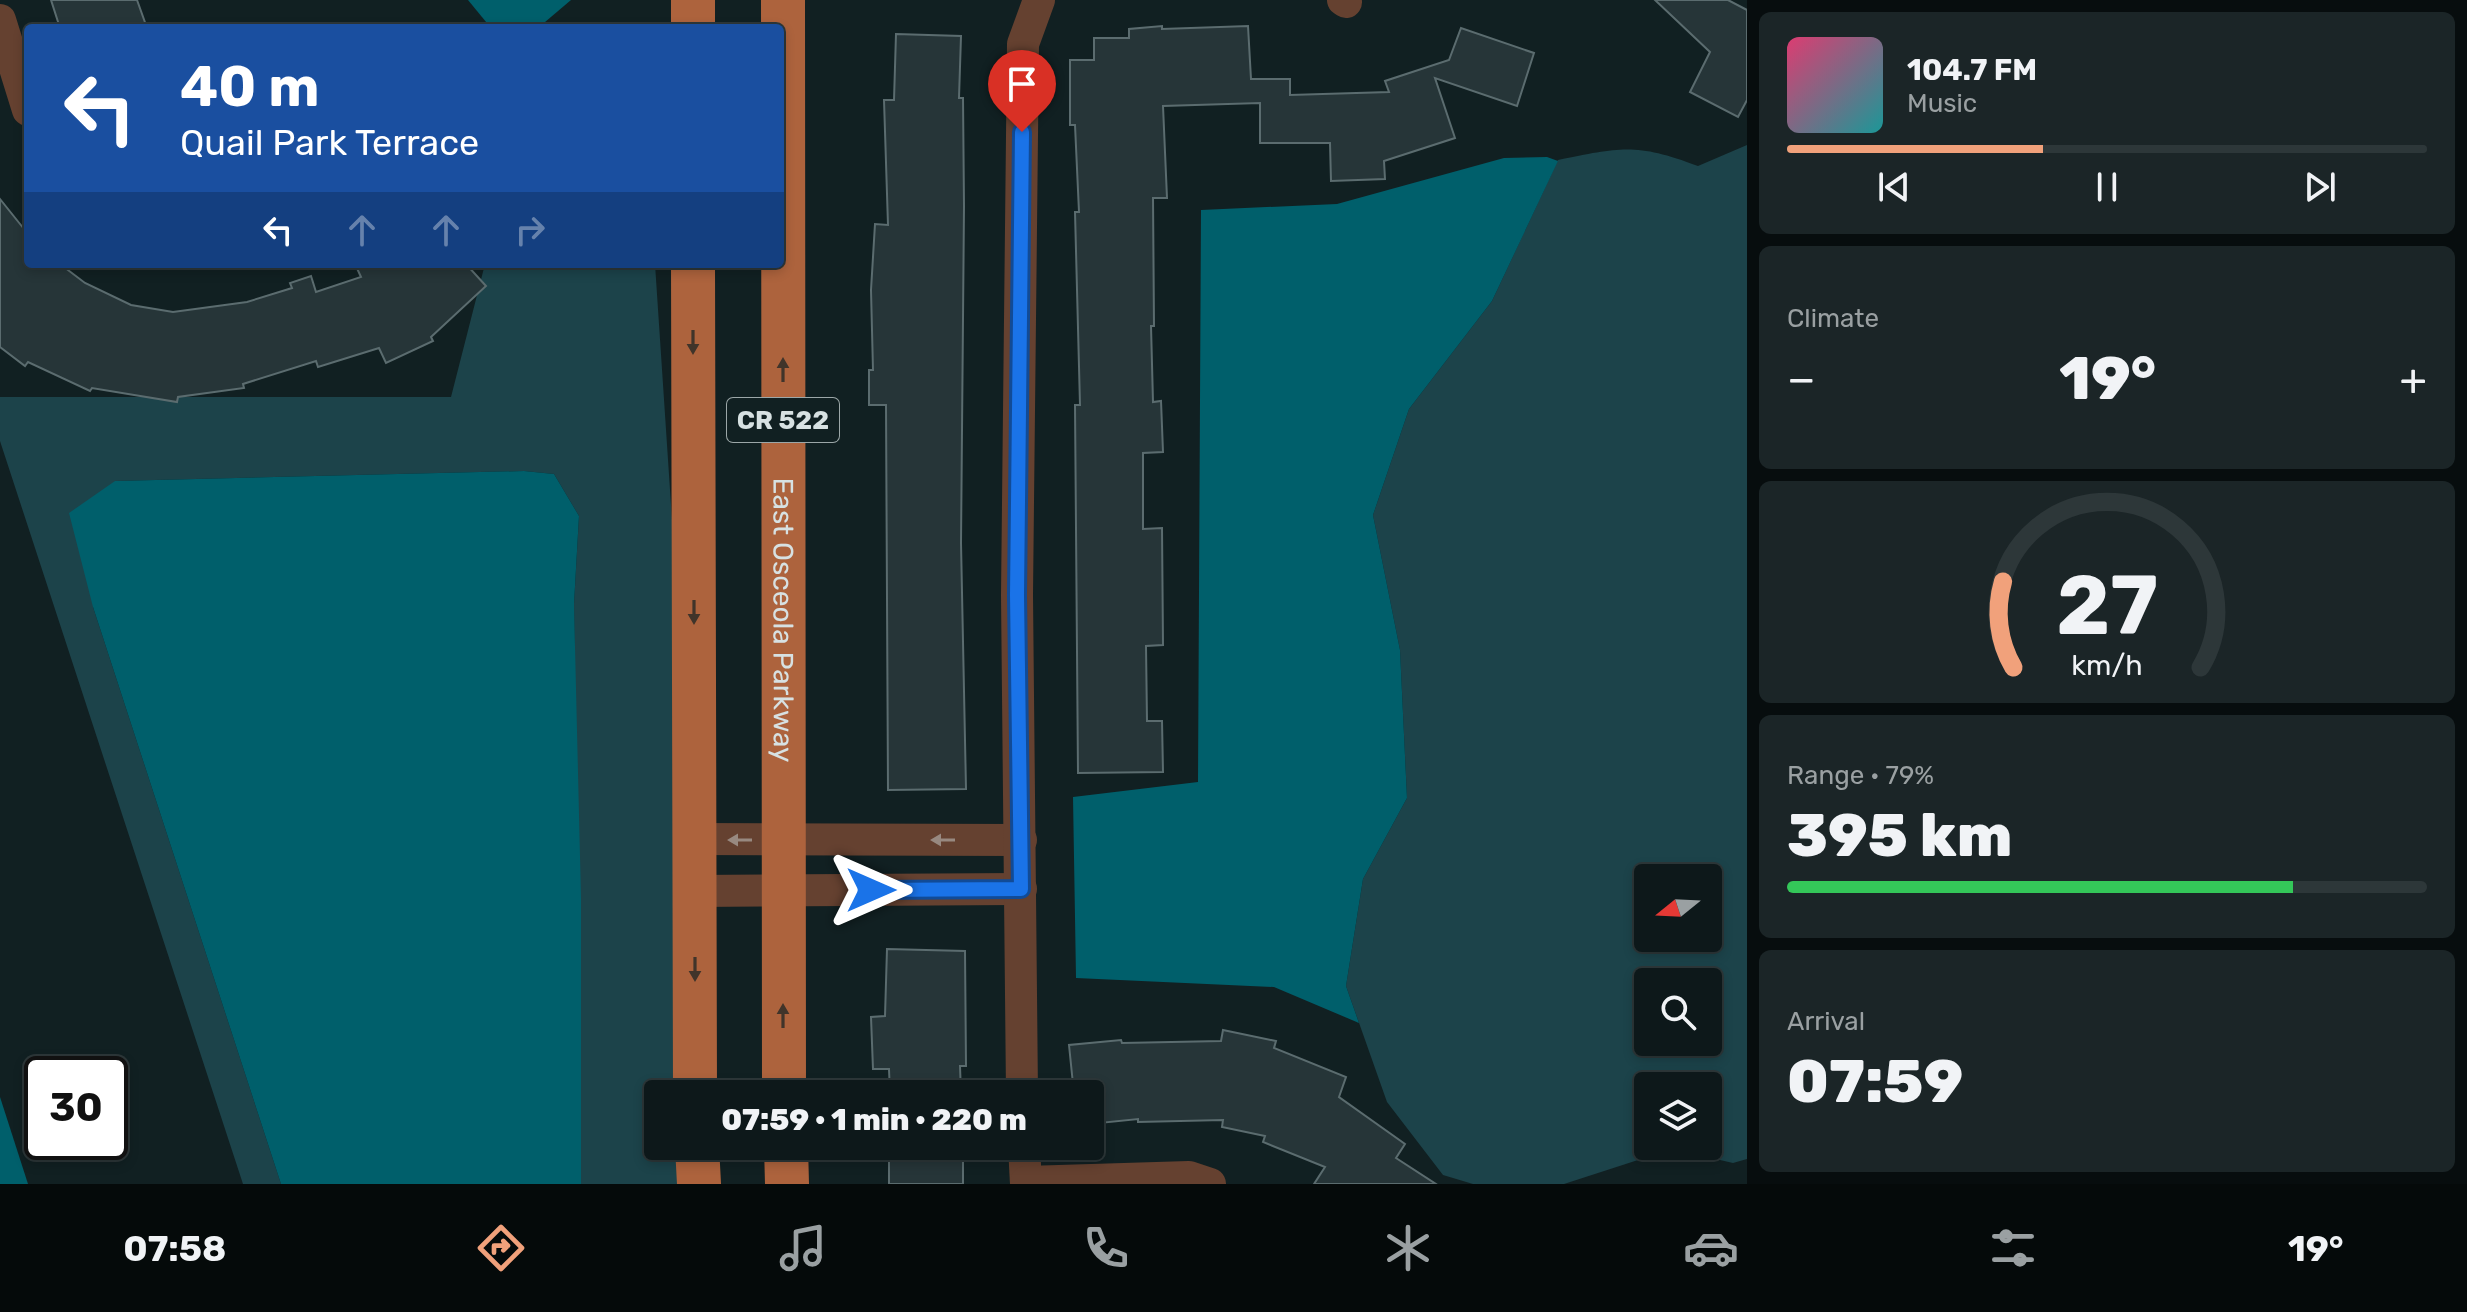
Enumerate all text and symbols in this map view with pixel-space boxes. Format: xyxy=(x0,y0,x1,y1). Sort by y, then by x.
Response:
pin xyxy=(988,50,1056,132)
text: 104.7 FM xyxy=(1907,52,2037,88)
text: 40 m xyxy=(180,54,320,120)
icon: left xyxy=(48,56,152,160)
icon: arrive xyxy=(1000,62,1044,106)
text: Music xyxy=(1907,88,1977,119)
text: Quail Park Terrace xyxy=(180,121,479,164)
icon: previous xyxy=(1872,165,1916,209)
icon: pause xyxy=(2085,165,2129,209)
icon: next xyxy=(2298,165,2342,209)
icon: left xyxy=(256,208,300,252)
icon: ahead xyxy=(340,208,384,252)
icon: ahead xyxy=(424,208,468,252)
icon: right xyxy=(508,208,552,252)
text: Climate xyxy=(1787,303,1879,334)
one-way arrow xyxy=(687,330,699,355)
text: 19° xyxy=(2059,343,2156,414)
text: − xyxy=(1787,353,1816,405)
text: + xyxy=(2400,353,2427,405)
one-way arrow xyxy=(777,357,789,382)
road number: CR 522 xyxy=(727,398,839,442)
street label: East Osceola Parkway xyxy=(766,477,800,763)
text: 27 xyxy=(2056,556,2158,655)
one-way arrow xyxy=(688,600,700,625)
text: km/h xyxy=(2071,648,2143,682)
text: Range · 79% xyxy=(1787,760,1934,791)
text: 395 km xyxy=(1787,800,2012,871)
one-way arrow xyxy=(727,834,752,846)
one-way arrow xyxy=(930,834,955,846)
position arrow xyxy=(829,848,913,932)
north arrow xyxy=(1634,864,1722,952)
map controls xyxy=(1634,864,1722,1160)
one-way arrow xyxy=(689,957,701,982)
button: search xyxy=(1634,968,1722,1056)
one-way arrow xyxy=(777,1003,789,1028)
text: Arrival xyxy=(1787,1006,1865,1037)
text: 07:59 xyxy=(1787,1046,1963,1117)
speed limit sign: 30 xyxy=(24,1056,128,1160)
button: layers xyxy=(1634,1072,1722,1160)
text: 07:59 · 1 min · 220 m xyxy=(721,1102,1027,1138)
icon: directions xyxy=(473,1220,529,1276)
icon: music xyxy=(775,1220,831,1276)
icon: phone xyxy=(1078,1220,1134,1276)
icon: climate xyxy=(1380,1220,1436,1276)
icon: car xyxy=(1683,1220,1739,1276)
icon: filters xyxy=(1985,1220,2041,1276)
text: 07:58 xyxy=(123,1227,226,1270)
text: 19° xyxy=(2288,1227,2344,1270)

